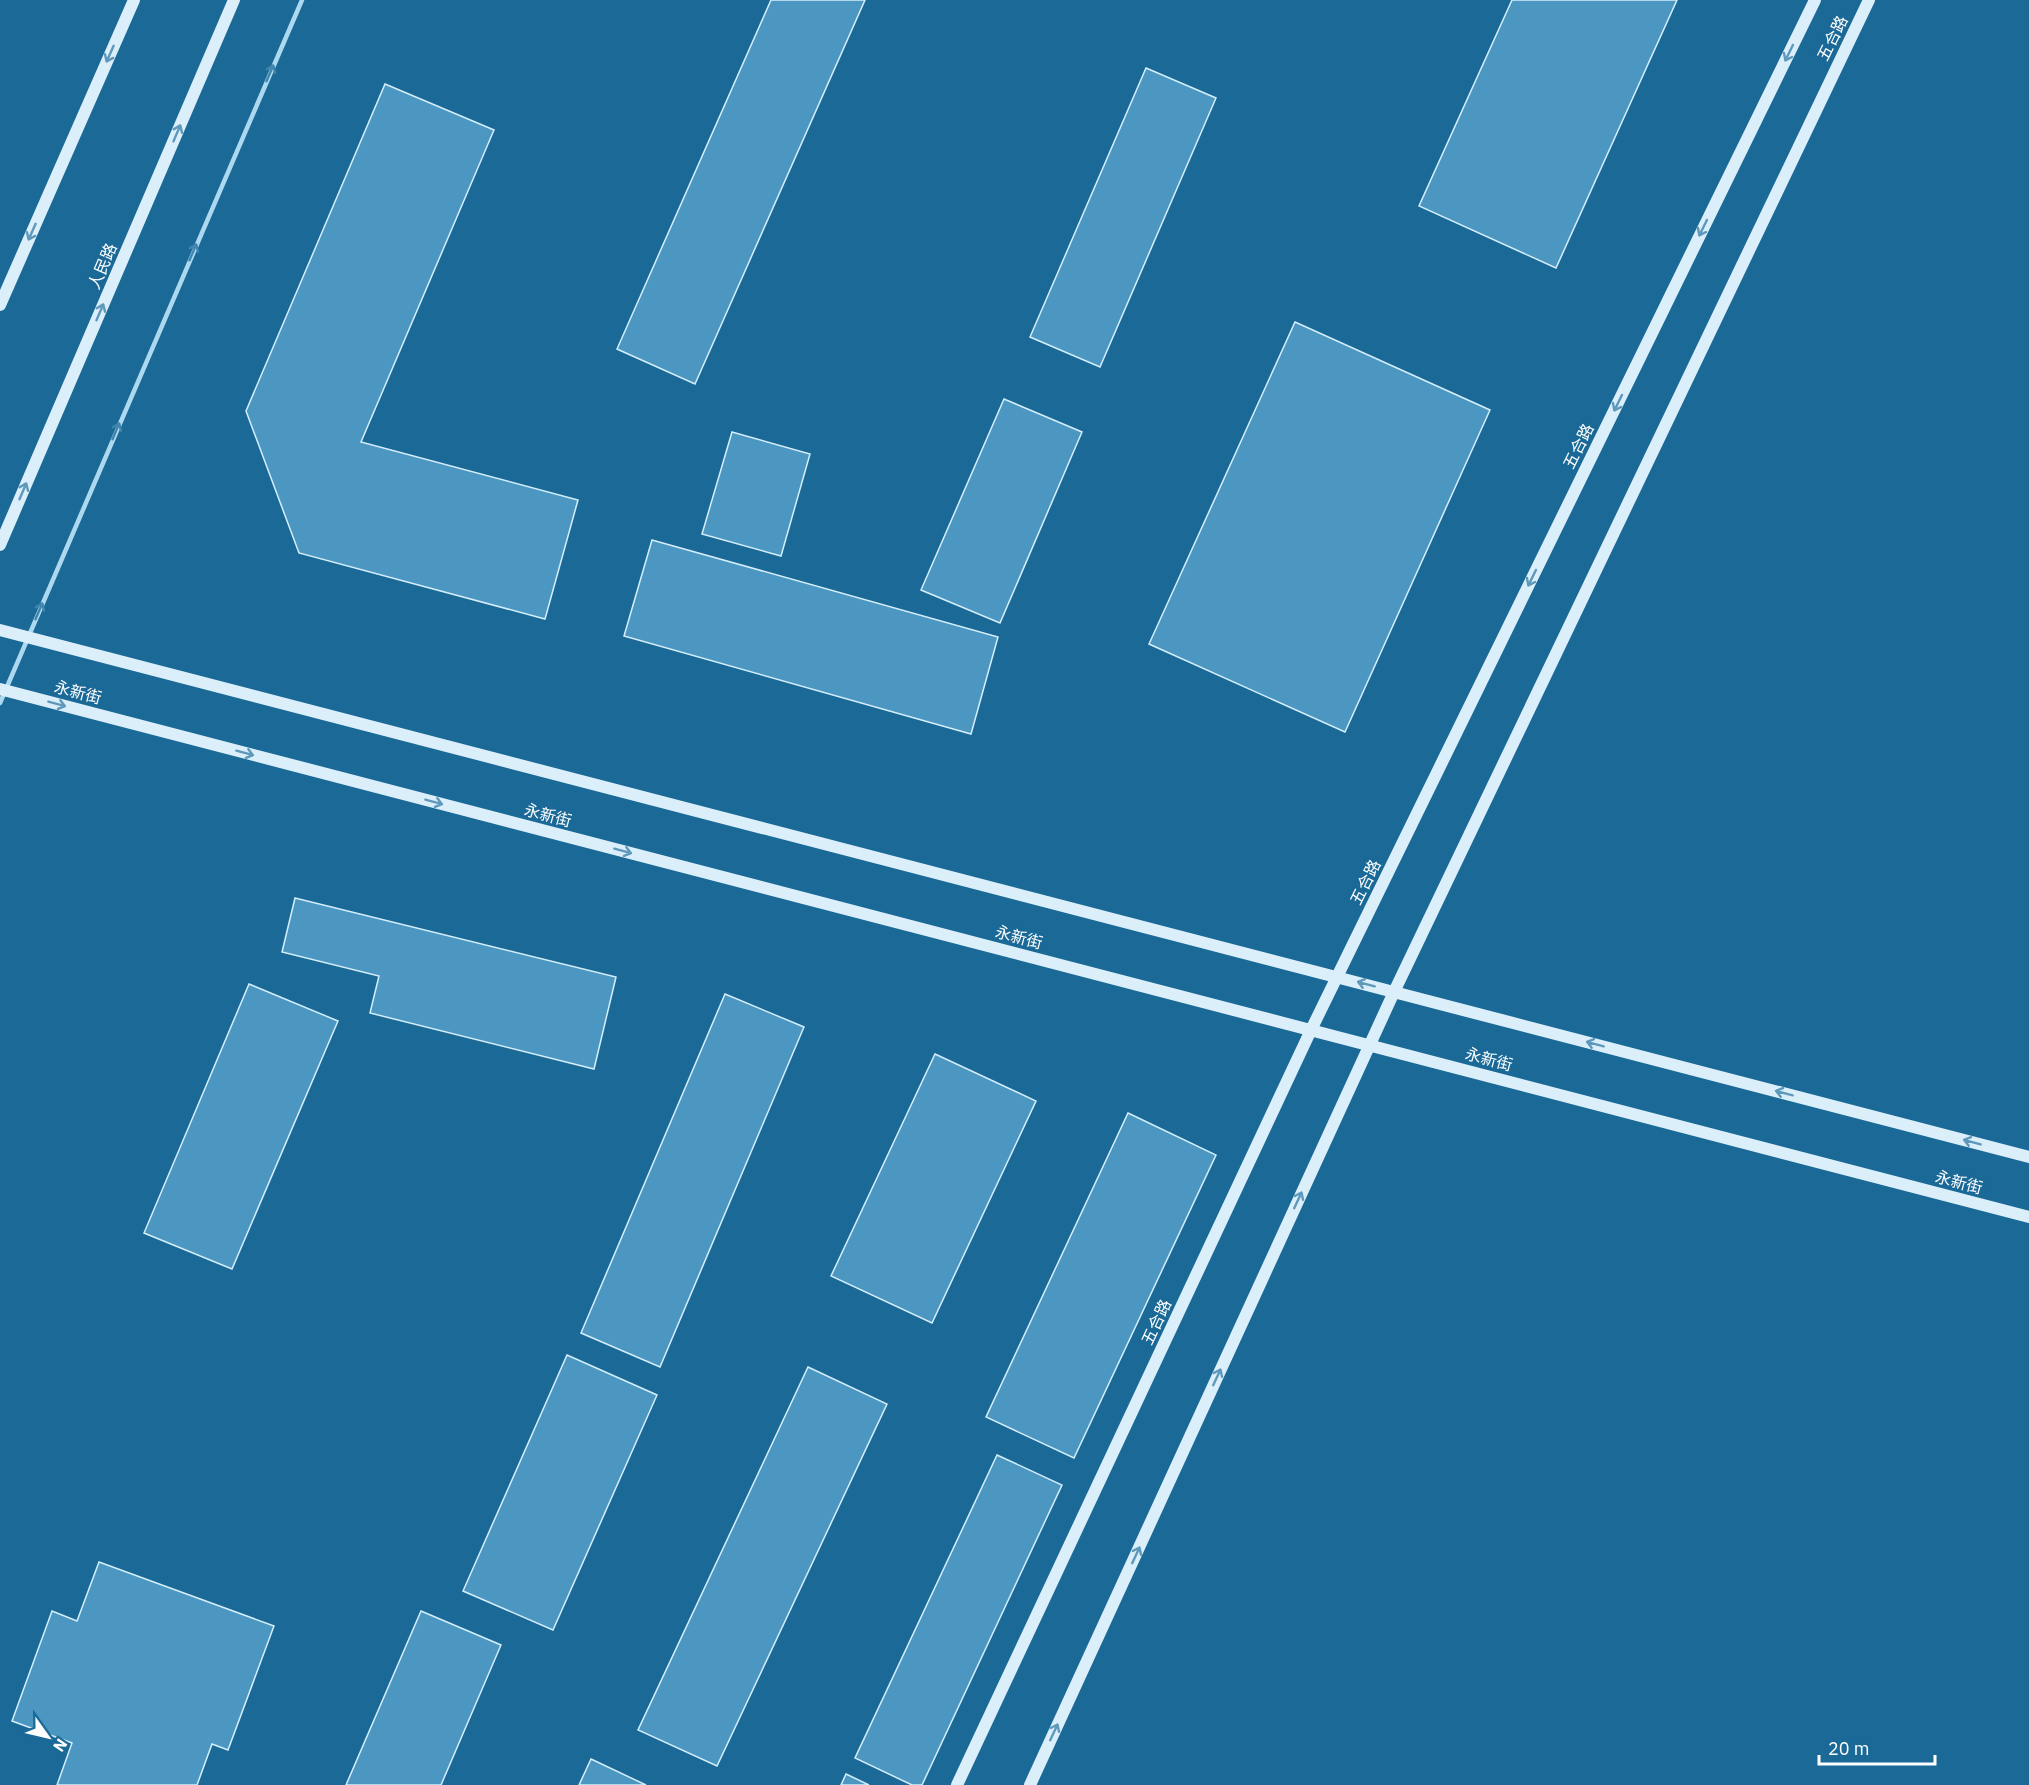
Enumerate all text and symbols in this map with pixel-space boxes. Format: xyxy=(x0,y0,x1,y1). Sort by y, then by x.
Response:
street label: 五合路 xyxy=(1812,12,1852,64)
one-way arrow xyxy=(1783,43,1794,61)
one-way arrow xyxy=(104,44,115,62)
one-way arrow xyxy=(265,65,276,83)
one-way arrow xyxy=(172,124,183,142)
one-way arrow xyxy=(1697,218,1709,236)
one-way arrow xyxy=(26,223,37,241)
street label: 人民路 xyxy=(83,240,121,292)
one-way arrow xyxy=(188,244,199,262)
one-way arrow xyxy=(95,303,106,321)
one-way arrow xyxy=(1611,393,1623,411)
street label: 五合路 xyxy=(1558,420,1598,472)
one-way arrow xyxy=(111,423,122,441)
one-way arrow xyxy=(18,482,29,501)
one-way arrow xyxy=(1526,569,1538,586)
one-way arrow xyxy=(34,602,45,620)
street label: 永新街 xyxy=(52,676,104,708)
one-way arrow xyxy=(47,699,66,710)
one-way arrow xyxy=(236,748,255,759)
one-way arrow xyxy=(424,797,443,808)
street label: 永新街 xyxy=(522,799,574,831)
one-way arrow xyxy=(613,846,632,857)
street label: 五合路 xyxy=(1345,856,1385,908)
street label: 永新街 xyxy=(993,921,1045,953)
one-way arrow xyxy=(1356,978,1375,990)
one-way arrow xyxy=(1586,1038,1605,1050)
street label: 永新街 xyxy=(1463,1043,1515,1075)
one-way arrow xyxy=(1774,1087,1793,1099)
one-way arrow xyxy=(1963,1136,1982,1148)
street label: 永新街 xyxy=(1933,1166,1985,1198)
one-way arrow xyxy=(1293,1192,1305,1210)
street label: 五合路 xyxy=(1137,1296,1175,1348)
one-way arrow xyxy=(1212,1369,1223,1387)
one-way arrow xyxy=(1130,1546,1142,1564)
north arrow xyxy=(18,1707,78,1767)
one-way arrow xyxy=(1049,1723,1061,1741)
scale bar xyxy=(1819,1728,1934,1766)
text: N xyxy=(49,1735,72,1756)
text: 20 m xyxy=(1828,1737,1870,1760)

